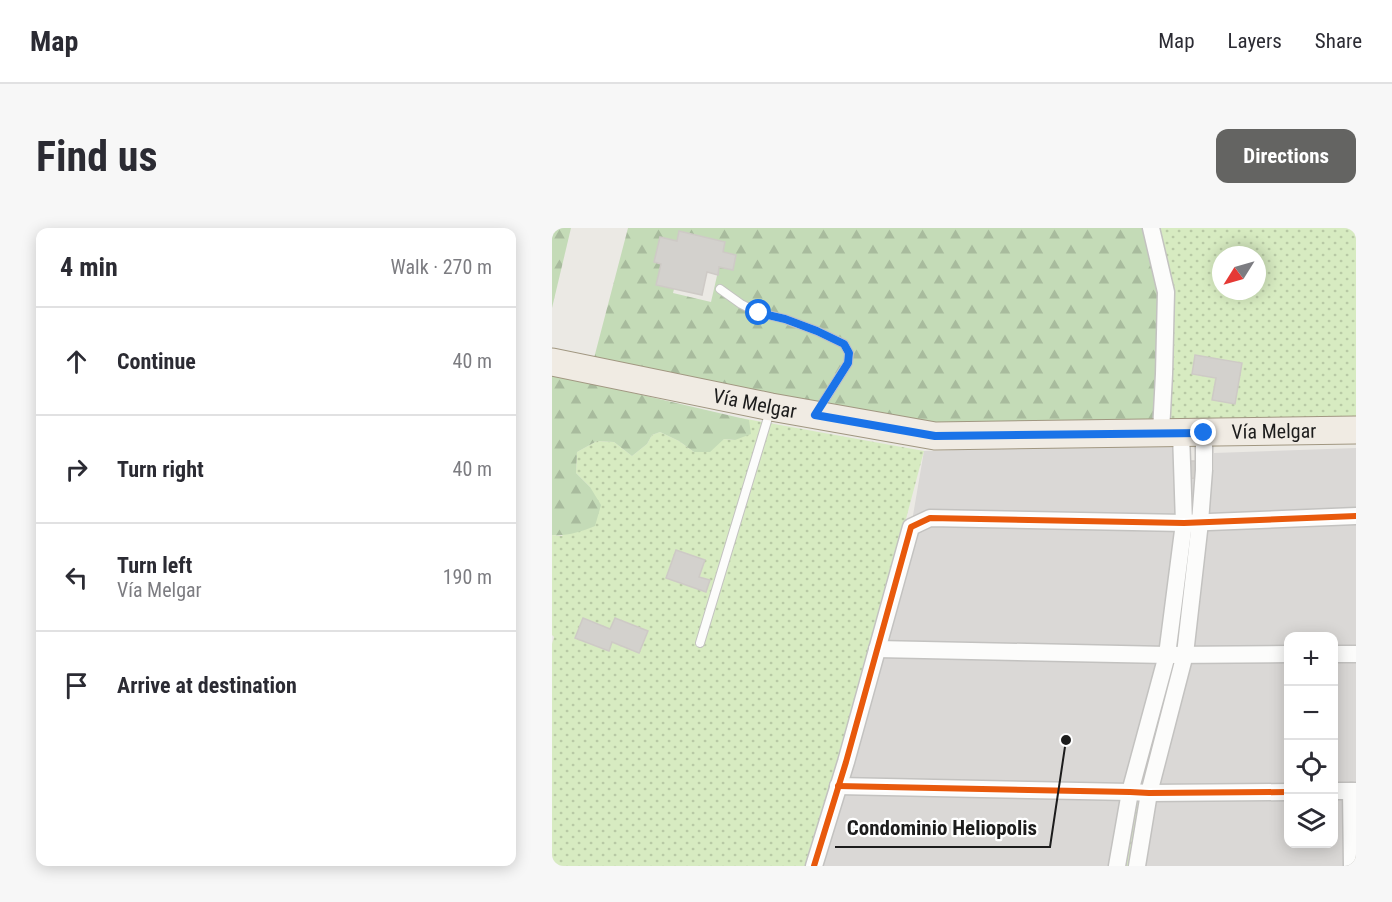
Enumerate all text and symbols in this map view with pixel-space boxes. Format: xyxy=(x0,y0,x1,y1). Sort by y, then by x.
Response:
text: Map xyxy=(30,25,78,58)
text: Map xyxy=(1158,29,1195,53)
text: Layers xyxy=(1228,29,1282,53)
text: Share xyxy=(1315,29,1362,53)
button: Directions xyxy=(1216,129,1356,183)
text: Find us xyxy=(36,132,157,181)
north arrow xyxy=(1212,246,1266,300)
text: 4 min xyxy=(60,252,118,282)
text: Walk · 270 m xyxy=(391,255,492,279)
route start xyxy=(745,299,771,325)
icon: ahead xyxy=(60,345,93,378)
text: Continue xyxy=(117,349,196,374)
text: 40 m xyxy=(453,349,492,373)
street label: Vía Melgar xyxy=(711,383,799,423)
route end xyxy=(1190,419,1216,445)
street label: Vía Melgar xyxy=(1231,419,1316,444)
icon: right xyxy=(60,453,93,486)
text: Turn right xyxy=(117,457,204,482)
text: 40 m xyxy=(453,457,492,481)
text: Turn left xyxy=(117,553,192,578)
icon: left xyxy=(60,561,93,594)
text: 190 m xyxy=(443,565,492,589)
text: Vía Melgar xyxy=(117,578,202,602)
map controls xyxy=(1284,632,1338,848)
button: + xyxy=(1284,632,1338,686)
icon: arrive xyxy=(60,669,93,702)
text: Arrive at destination xyxy=(117,673,297,698)
button: − xyxy=(1284,686,1338,740)
button: locate xyxy=(1284,740,1338,794)
button: layers xyxy=(1284,794,1338,848)
callout: Condominio Heliopolis xyxy=(835,808,1050,847)
text: Condominio Heliopolis xyxy=(847,816,1037,840)

